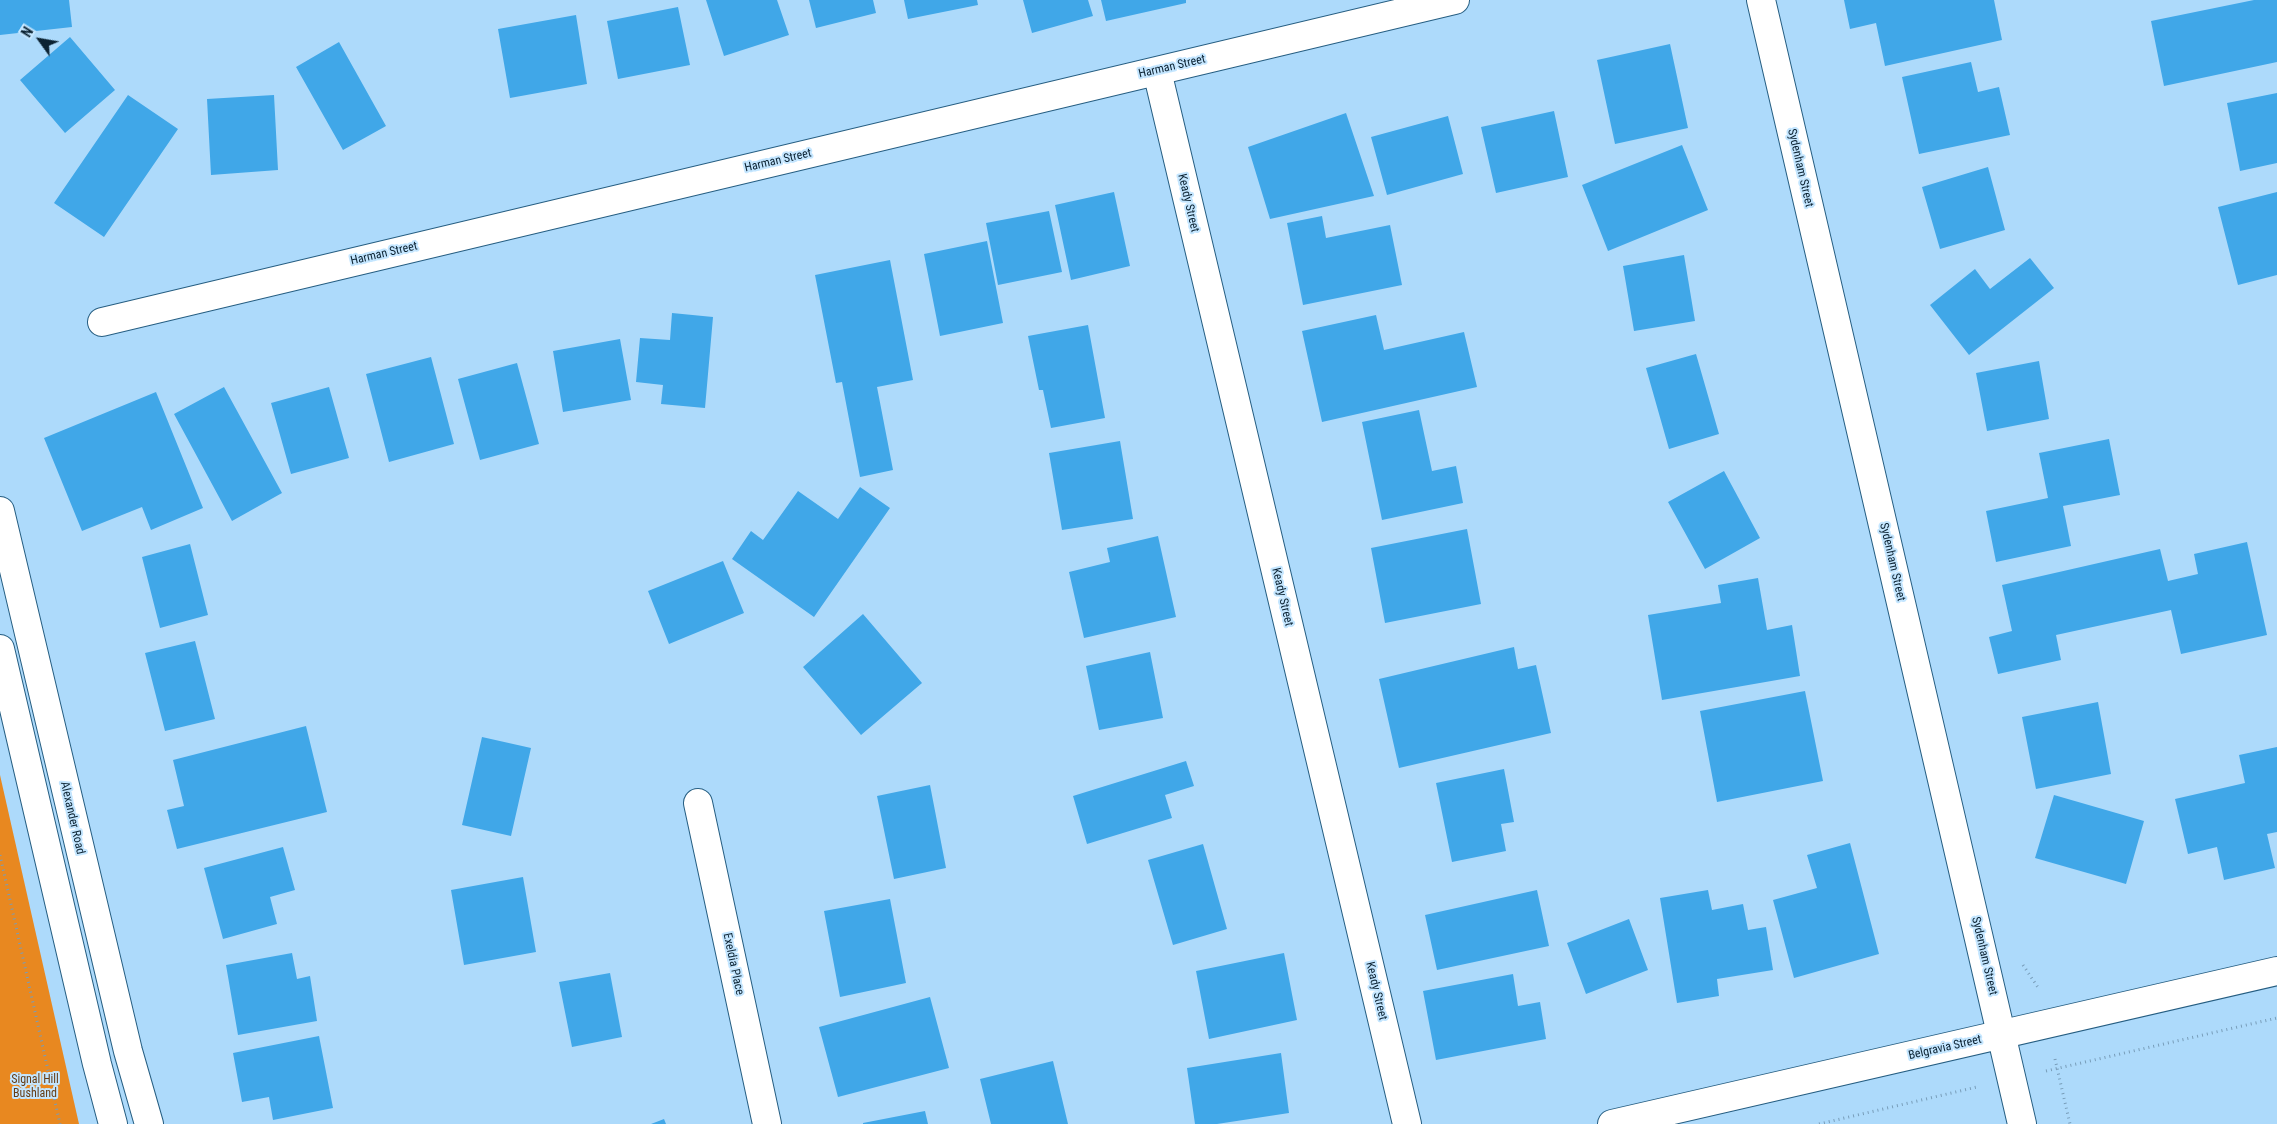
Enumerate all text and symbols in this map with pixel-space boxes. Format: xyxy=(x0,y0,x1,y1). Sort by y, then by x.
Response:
north arrow xyxy=(15,15,65,65)
text: N xyxy=(18,24,36,40)
street label: Harman Street xyxy=(1137,52,1207,82)
street label: Sydenham Street xyxy=(1784,127,1816,209)
street label: Harman Street xyxy=(743,146,813,176)
street label: Keady Street xyxy=(1174,172,1202,234)
street label: Harman Street xyxy=(349,239,419,269)
street label: Sydenham Street xyxy=(1876,521,1908,603)
street label: Keady Street xyxy=(1268,566,1296,628)
street label: Alexander Road xyxy=(57,780,87,856)
street label: Sydenham Street xyxy=(1968,915,2000,997)
street label: Exeldia Place xyxy=(719,932,747,996)
street label: Keady Street xyxy=(1362,960,1390,1022)
street label: Belgravia Street xyxy=(1907,1033,1983,1063)
park label: Signal Hill Bushland xyxy=(11,1073,59,1101)

